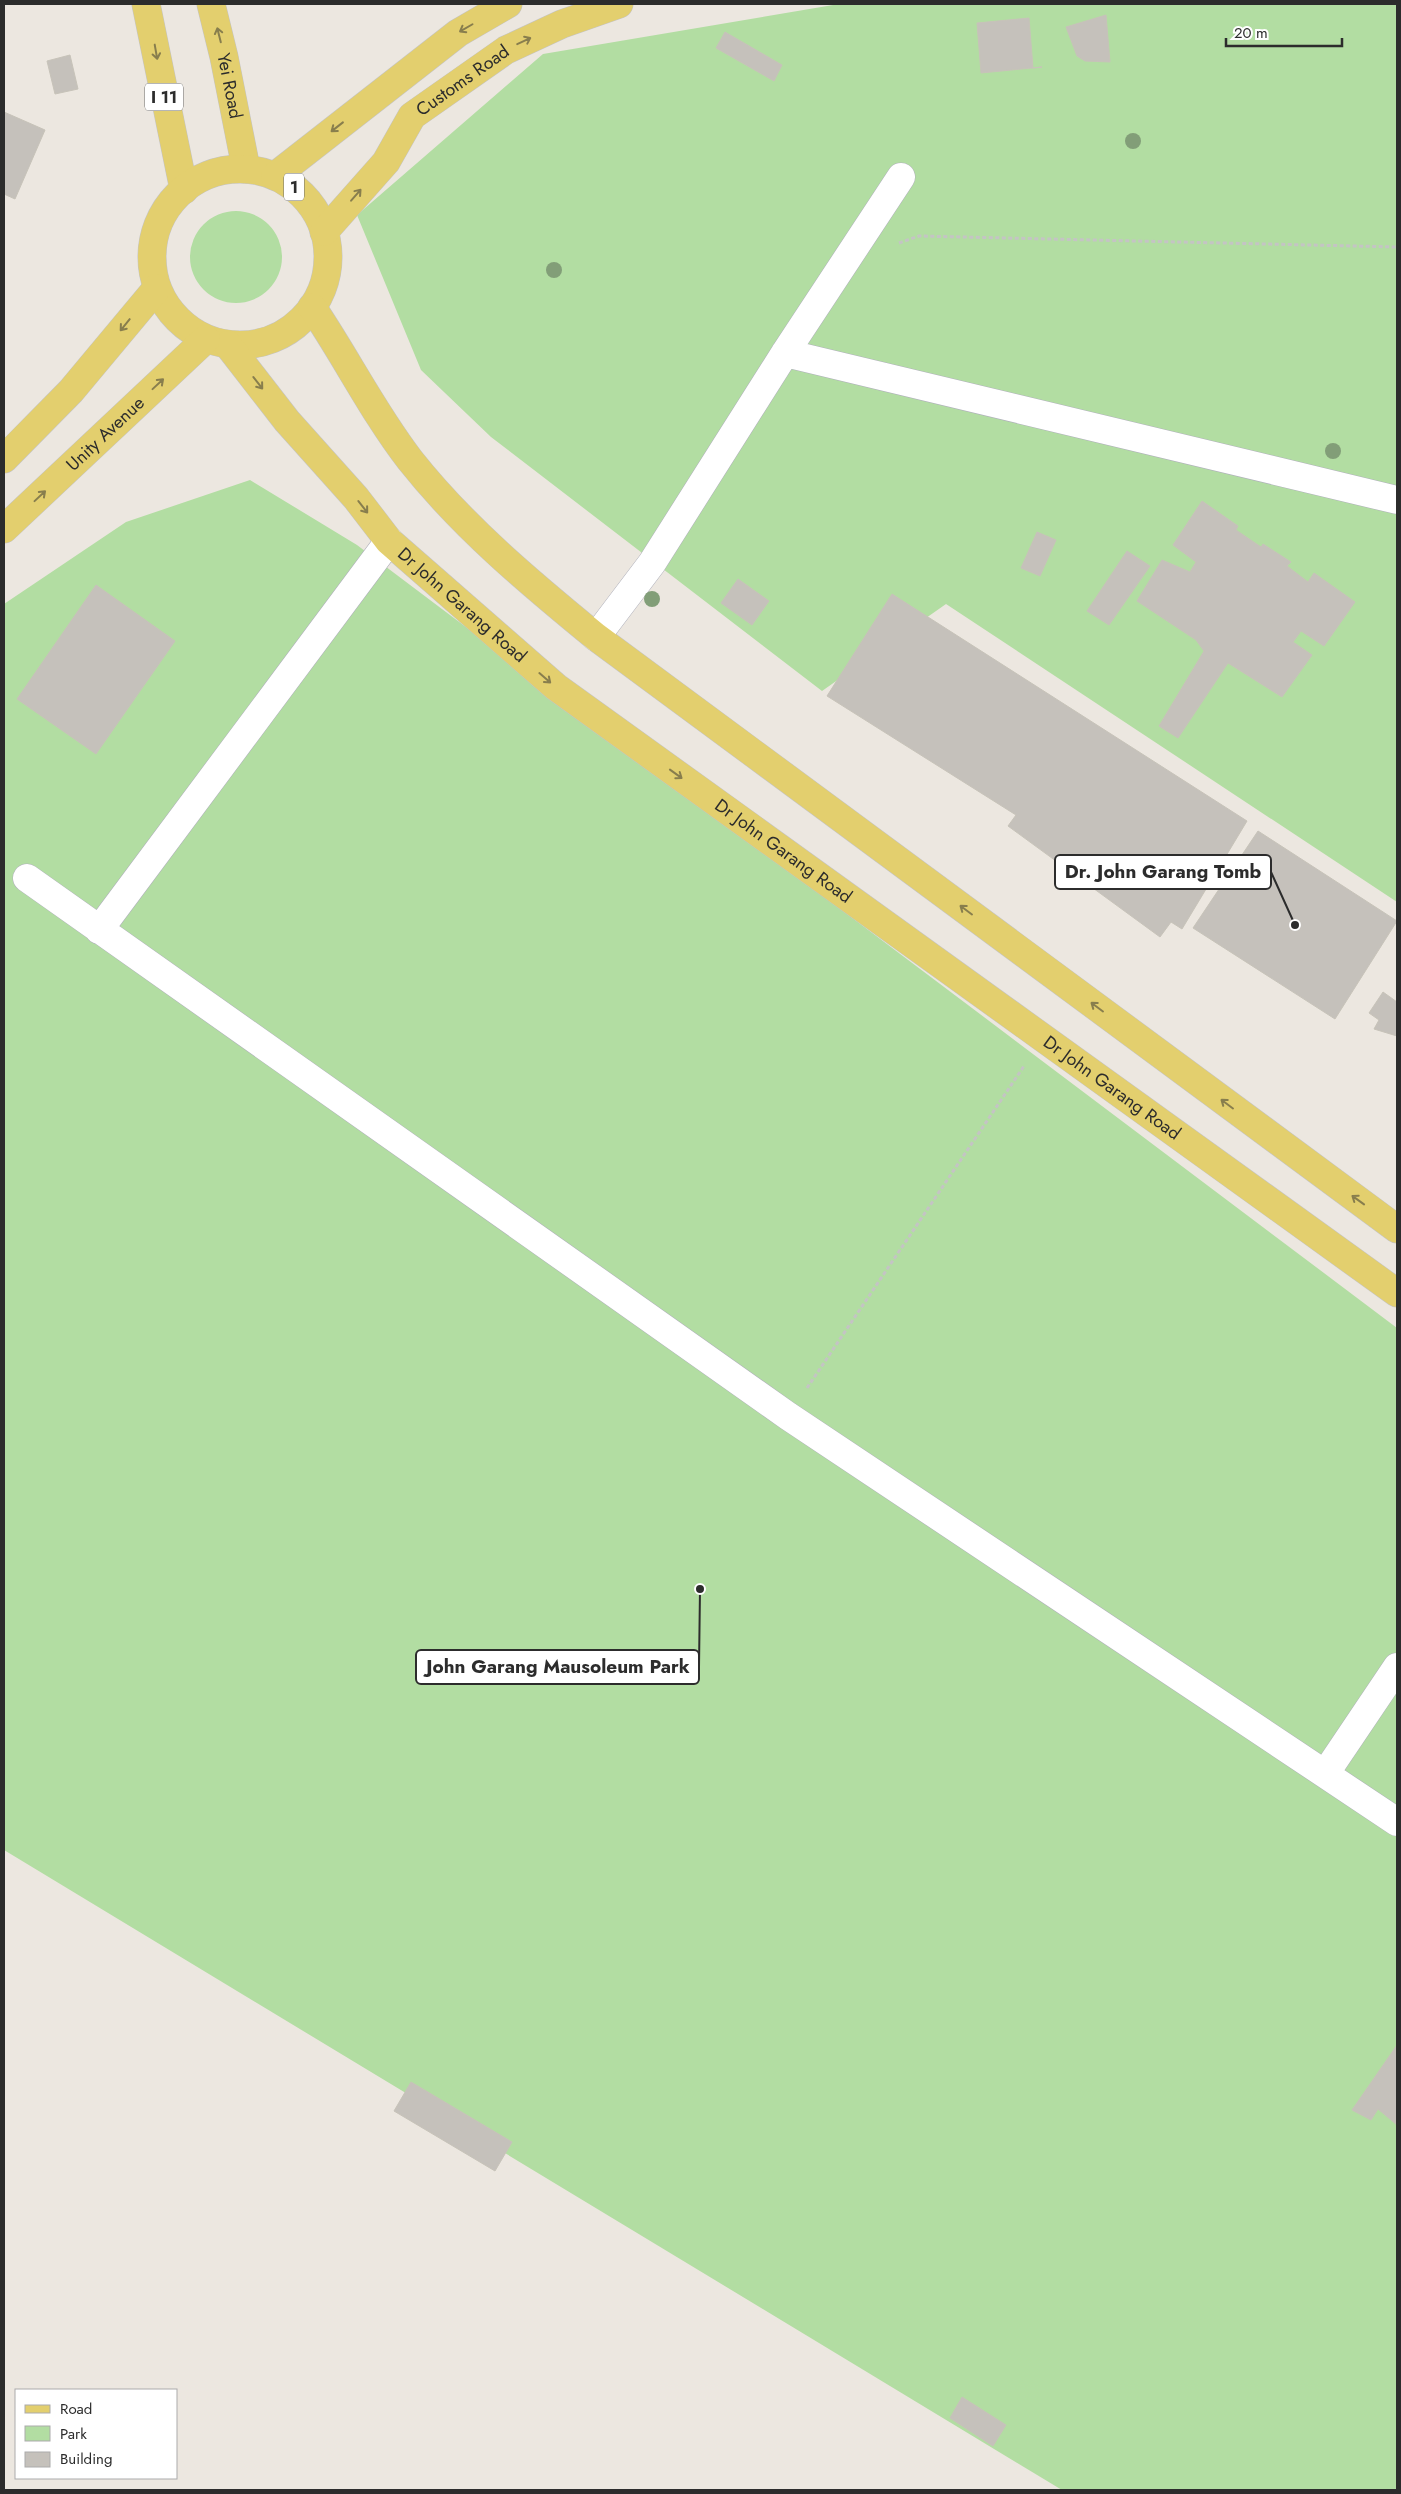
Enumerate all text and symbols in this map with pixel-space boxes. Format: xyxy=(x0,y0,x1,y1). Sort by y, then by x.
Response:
scale bar xyxy=(1226,15,1342,47)
text: 20 m xyxy=(1234,22,1268,44)
one-way arrow xyxy=(459,24,473,34)
one-way arrow xyxy=(213,27,223,43)
one-way arrow xyxy=(516,36,531,46)
street label: Customs Road xyxy=(410,39,514,122)
one-way arrow xyxy=(151,43,161,59)
street label: Yei Road xyxy=(211,51,249,121)
road number: I 11 xyxy=(145,84,183,110)
one-way arrow xyxy=(331,122,344,133)
road number: 1 xyxy=(284,173,304,200)
one-way arrow xyxy=(350,189,362,202)
one-way arrow xyxy=(120,318,131,331)
one-way arrow xyxy=(252,376,263,389)
one-way arrow xyxy=(152,378,165,390)
street label: Unity Avenue xyxy=(60,390,150,477)
one-way arrow xyxy=(33,490,46,502)
one-way arrow xyxy=(357,500,368,513)
street label: Dr John Garang Road xyxy=(392,541,532,669)
one-way arrow xyxy=(538,672,551,683)
one-way arrow xyxy=(669,769,683,779)
street label: Dr John Garang Road xyxy=(709,792,858,909)
callout: Dr. John Garang Tomb xyxy=(1055,855,1271,889)
text: Dr. John Garang Tomb xyxy=(1065,858,1262,885)
one-way arrow xyxy=(960,905,973,916)
one-way arrow xyxy=(1090,1002,1104,1012)
street label: Dr John Garang Road xyxy=(1038,1029,1186,1146)
one-way arrow xyxy=(1220,1099,1234,1109)
one-way arrow xyxy=(1352,1195,1365,1206)
callout: John Garang Mausoleum Park xyxy=(416,1650,699,1684)
text: John Garang Mausoleum Park xyxy=(422,1653,690,1680)
legend xyxy=(15,2389,178,2479)
text: Road xyxy=(60,2398,92,2420)
text: Park xyxy=(60,2423,87,2445)
text: Building xyxy=(60,2448,112,2470)

